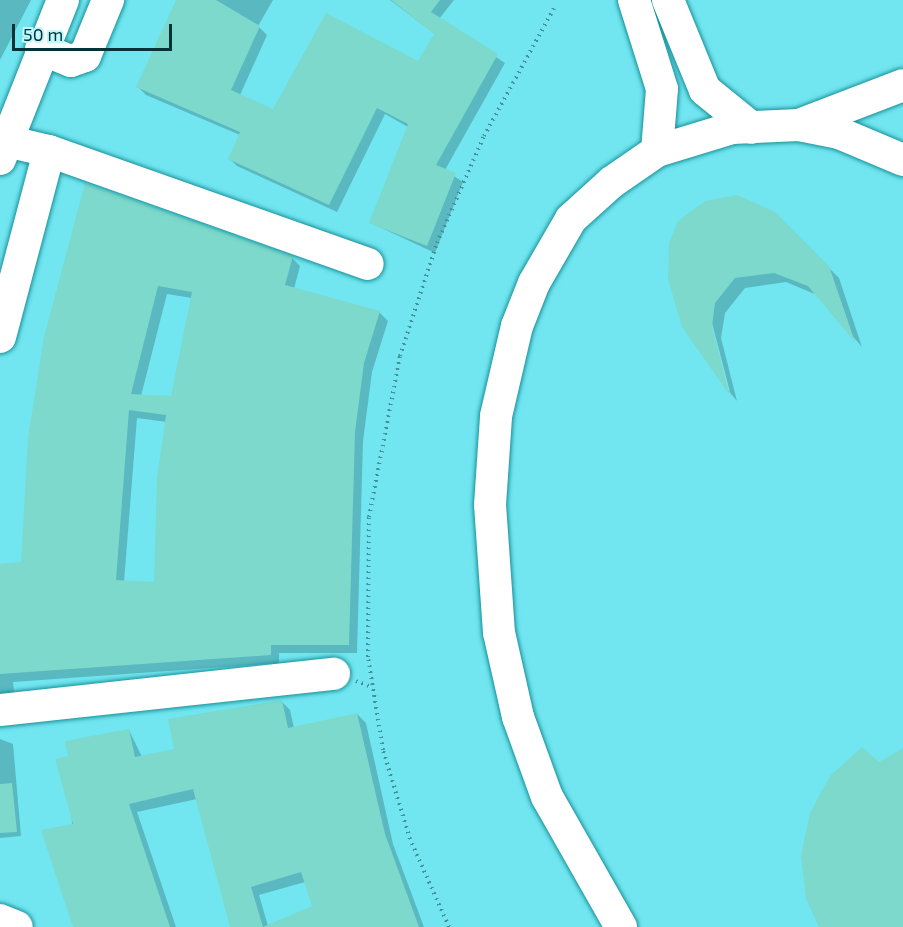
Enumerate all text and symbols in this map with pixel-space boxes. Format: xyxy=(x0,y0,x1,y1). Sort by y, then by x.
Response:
scale bar xyxy=(15,12,176,50)
text: 50 m xyxy=(23,23,63,45)

